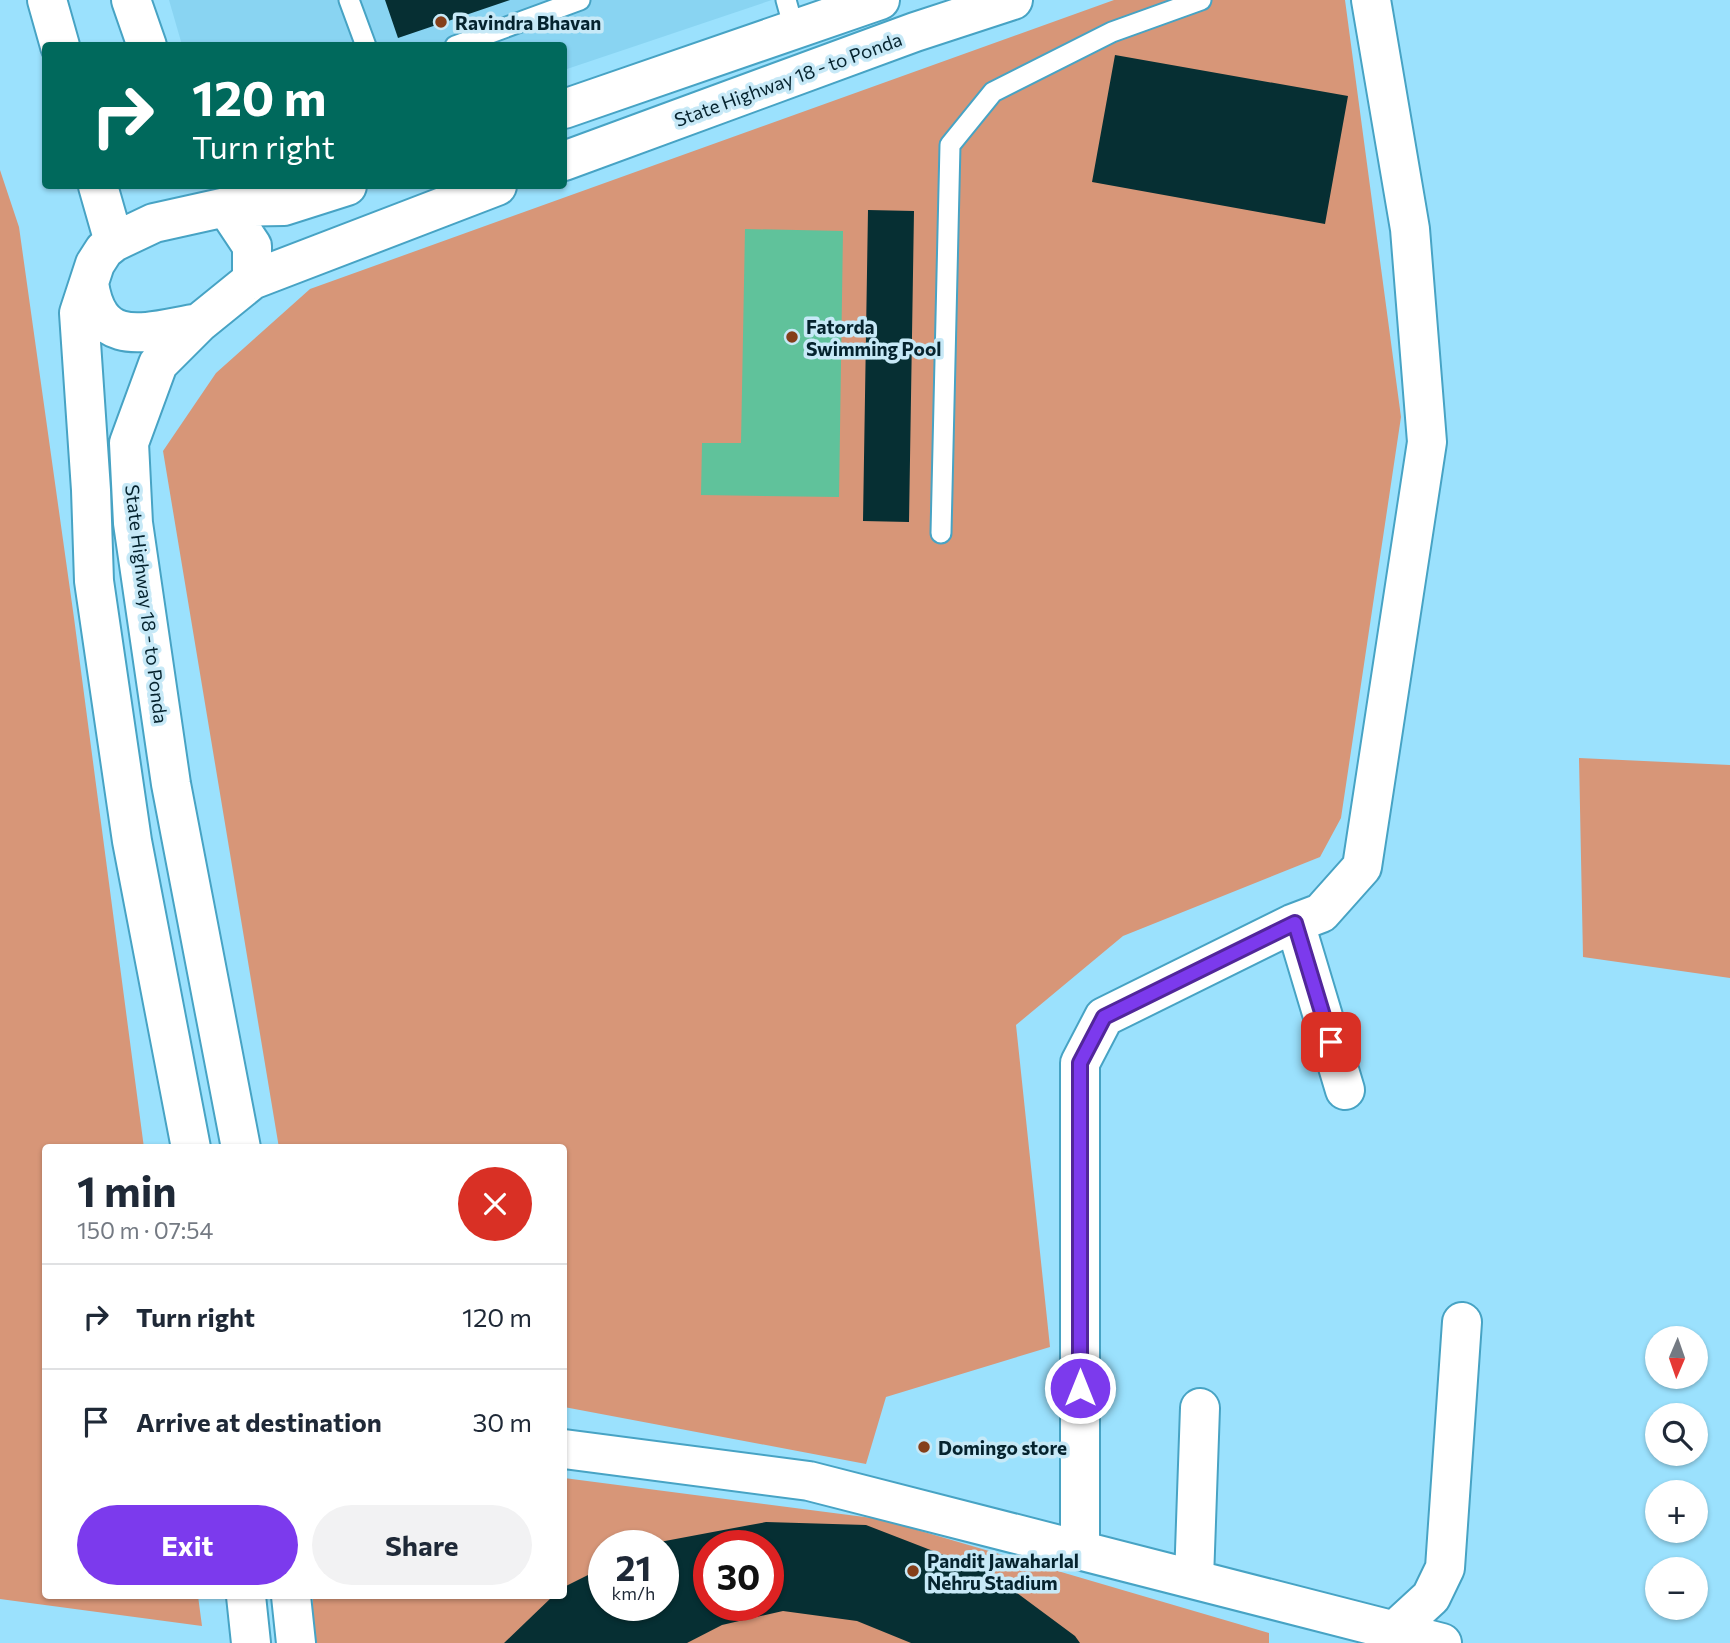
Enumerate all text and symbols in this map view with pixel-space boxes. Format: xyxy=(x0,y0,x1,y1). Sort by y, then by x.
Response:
place label: Ravindra Bhavan xyxy=(455,11,601,34)
marker: Ravindra Bhavan xyxy=(433,14,449,30)
street label: State Highway 18 - to Ponda xyxy=(671,27,905,131)
text: 120 m xyxy=(192,66,326,126)
icon: right xyxy=(77,70,168,161)
text: Turn right xyxy=(192,126,335,166)
place label: Fatorda Swimming Pool xyxy=(806,315,941,360)
marker: Fatorda Swimming Pool xyxy=(784,329,800,345)
street label: State Highway 18 - to Ponda xyxy=(121,483,173,725)
pin xyxy=(1301,1012,1361,1072)
icon: arrive xyxy=(1312,1023,1350,1061)
text: 1 min xyxy=(77,1164,177,1216)
button: close xyxy=(458,1167,532,1241)
text: 150 m · 07:54 xyxy=(77,1216,213,1244)
icon: right xyxy=(77,1298,115,1336)
text: Turn right xyxy=(136,1301,255,1332)
text: 120 m xyxy=(462,1301,532,1332)
north arrow xyxy=(1645,1326,1708,1390)
map controls xyxy=(1645,1326,1708,1620)
position arrow xyxy=(1043,1351,1117,1425)
icon: arrive xyxy=(77,1403,115,1441)
button: search xyxy=(1645,1403,1708,1466)
text: Arrive at destination xyxy=(136,1406,382,1437)
text: 30 m xyxy=(473,1406,532,1437)
place label: Domingo store xyxy=(938,1436,1067,1459)
marker: Domingo store xyxy=(916,1439,932,1455)
button: + xyxy=(1645,1480,1708,1543)
button: Exit xyxy=(77,1505,298,1585)
button: Share xyxy=(312,1505,532,1585)
speed limit sign: 30 xyxy=(693,1530,784,1621)
text: 21 xyxy=(616,1545,651,1588)
place label: Pandit Jawaharlal Nehru Stadium xyxy=(927,1549,1079,1594)
button: − xyxy=(1645,1557,1708,1620)
marker: Pandit Jawaharlal Nehru Stadium xyxy=(905,1563,921,1579)
text: km/h xyxy=(612,1582,655,1604)

